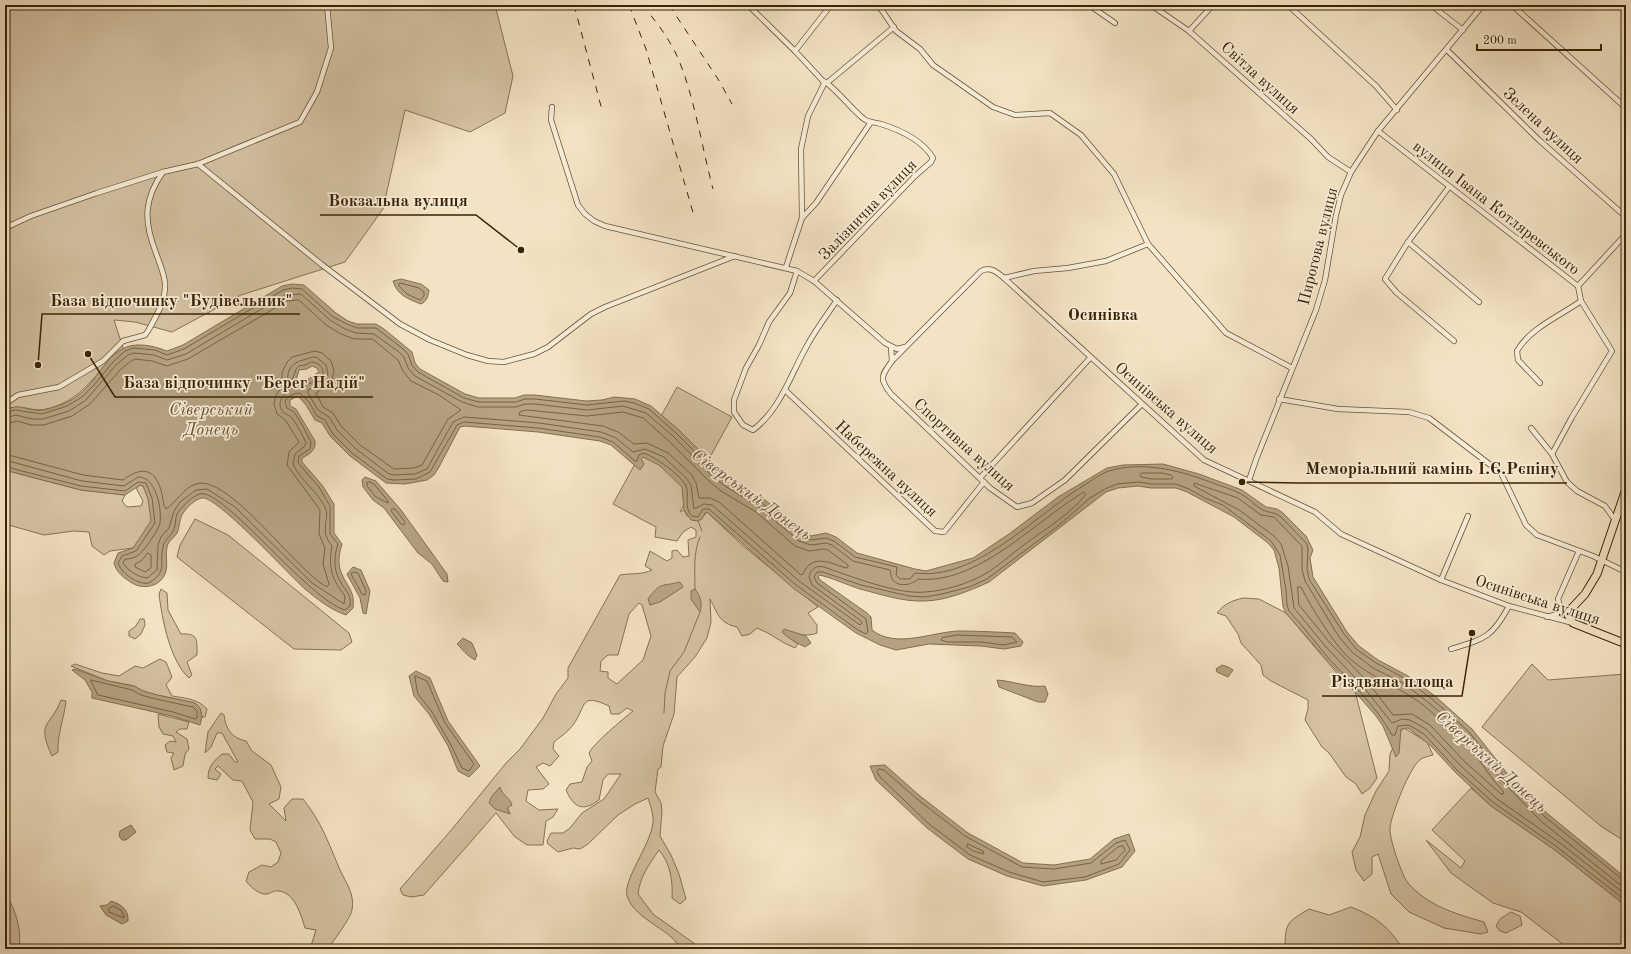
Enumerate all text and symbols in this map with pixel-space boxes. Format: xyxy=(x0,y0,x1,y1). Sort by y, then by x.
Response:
scale bar xyxy=(1477,26,1601,52)
text: 200 m xyxy=(1483,35,1517,47)
street label: Світла вулиця xyxy=(1217,39,1302,118)
street label: Зелена вулиця xyxy=(1500,86,1586,167)
street label: вулиця Івана Котляревського xyxy=(1409,139,1582,279)
street label: Залізнична вулиця xyxy=(817,157,920,264)
callout: Вокзальна вулиця xyxy=(320,186,476,215)
street label: Пирогова вулиця xyxy=(1297,186,1341,307)
text: Вокзальна вулиця xyxy=(328,193,468,210)
callout: База відпочинку "Будівельник" xyxy=(42,285,300,314)
text: База відпочинку "Будівельник" xyxy=(50,293,292,310)
district label: Осинівка xyxy=(1068,307,1139,324)
street label: Осинівська вулиця xyxy=(1111,360,1220,457)
callout: База відпочинку "Берег Надій" xyxy=(115,368,373,397)
text: База відпочинку "Берег Надій" xyxy=(123,375,365,392)
street label: Спортивна вулиця xyxy=(910,396,1017,495)
water label: Сіверський Донець xyxy=(169,402,253,439)
street label: Набережна вулиця xyxy=(831,418,940,521)
water label: Сіверський Донець xyxy=(688,446,814,544)
callout: Меморіальний камінь І.Є.Рєпіну xyxy=(1298,454,1567,483)
text: Меморіальний камінь І.Є.Рєпіну xyxy=(1305,461,1559,478)
street label: Осинівська вулиця xyxy=(1473,573,1602,629)
callout: Різдвяна площа xyxy=(1322,667,1462,696)
text: Різдвяна площа xyxy=(1330,674,1454,691)
water label: Сіверський Донець xyxy=(1432,708,1550,816)

